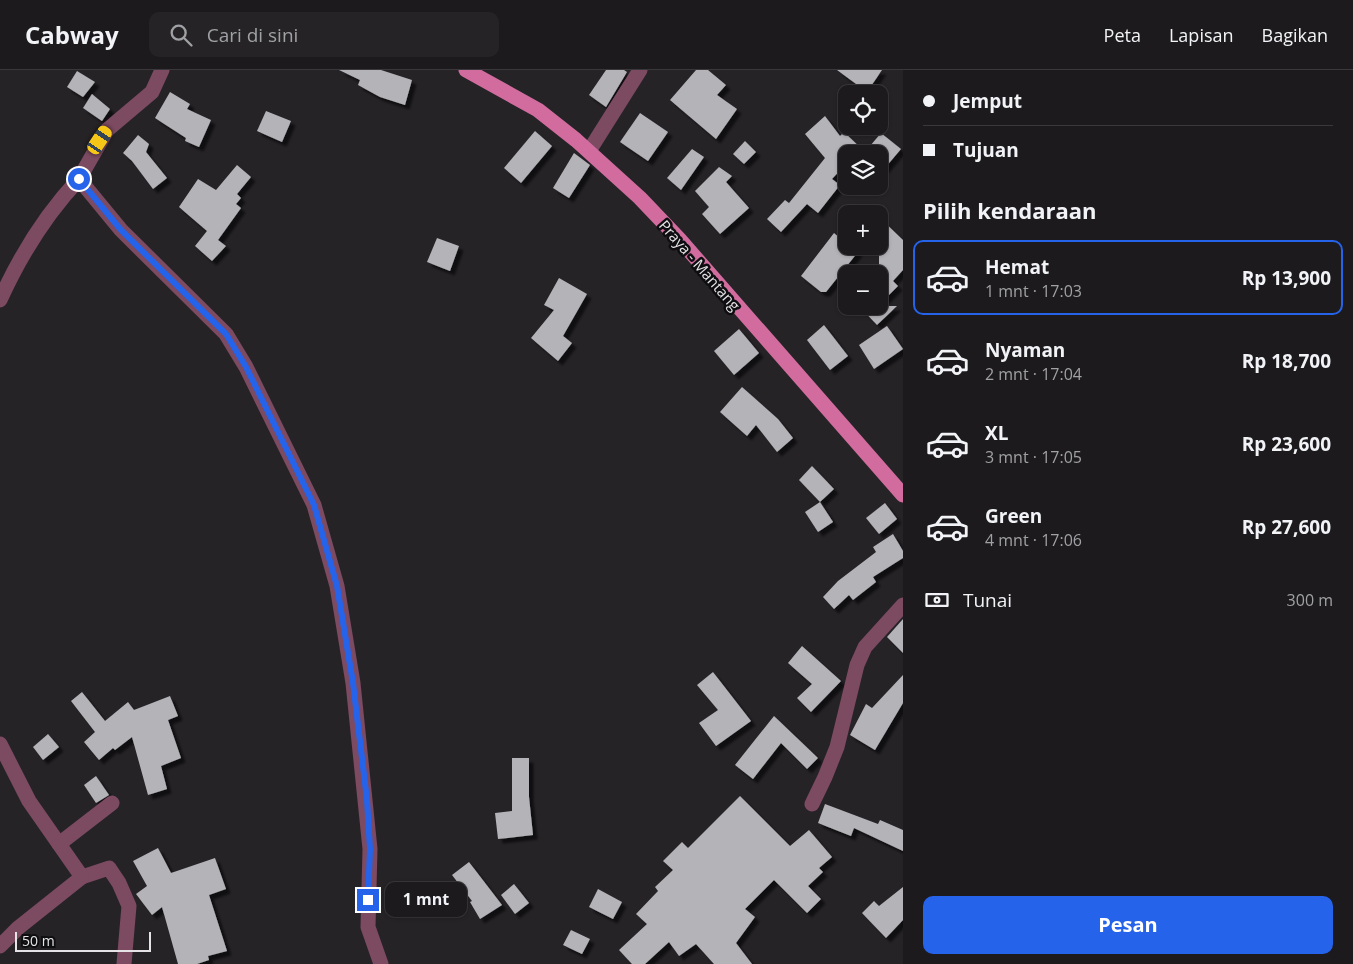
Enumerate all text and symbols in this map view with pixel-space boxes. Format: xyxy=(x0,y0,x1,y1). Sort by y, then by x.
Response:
search box xyxy=(149,12,499,57)
text: Cabway xyxy=(25,18,119,51)
icon: search xyxy=(167,21,195,49)
text: Cari di sini xyxy=(207,22,298,48)
text: Peta xyxy=(1104,23,1141,47)
text: Lapisan xyxy=(1169,23,1234,47)
text: Bagikan xyxy=(1262,23,1328,47)
map controls xyxy=(838,85,888,315)
button: locate xyxy=(838,85,888,135)
text: Jemput xyxy=(953,88,1022,114)
car xyxy=(85,123,114,157)
text: Tujuan xyxy=(953,137,1019,163)
button: layers xyxy=(838,145,888,195)
route start xyxy=(68,168,90,190)
text: Pilih kendaraan xyxy=(923,195,1096,225)
button: + xyxy=(838,205,888,255)
street label: Praya - Mantang xyxy=(655,215,745,315)
text: Hemat xyxy=(985,254,1049,280)
icon: car xyxy=(925,255,970,300)
button: − xyxy=(838,265,888,315)
text: Rp 13,900 xyxy=(1242,265,1331,291)
text: 1 mnt · 17:03 xyxy=(985,280,1082,302)
text: Nyaman xyxy=(985,337,1065,363)
icon: car xyxy=(925,338,970,383)
text: Rp 18,700 xyxy=(1242,348,1331,374)
text: 2 mnt · 17:04 xyxy=(985,363,1082,385)
text: XL xyxy=(985,420,1008,446)
icon: car xyxy=(925,421,970,466)
text: Rp 23,600 xyxy=(1242,431,1331,457)
text: 3 mnt · 17:05 xyxy=(985,446,1082,468)
text: Green xyxy=(985,503,1042,529)
icon: car xyxy=(925,504,970,549)
text: Rp 27,600 xyxy=(1242,514,1331,540)
text: 4 mnt · 17:06 xyxy=(985,529,1082,551)
icon: cash xyxy=(923,586,951,614)
text: Tunai xyxy=(963,587,1012,613)
text: 300 m xyxy=(1287,589,1333,611)
callout: 1 mnt xyxy=(386,882,468,918)
text: 1 mnt xyxy=(403,888,449,910)
route end xyxy=(357,889,379,911)
button: Pesan xyxy=(923,896,1333,954)
scale bar xyxy=(15,929,151,952)
text: 50 m xyxy=(22,931,55,950)

